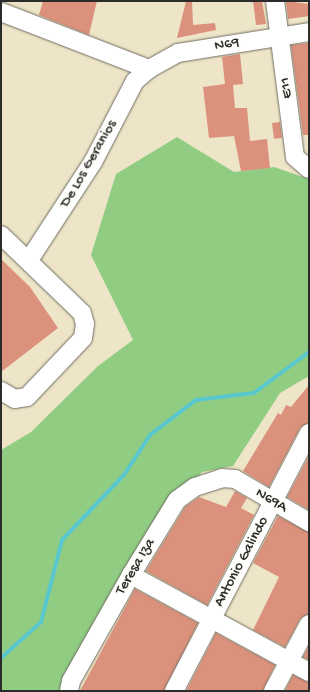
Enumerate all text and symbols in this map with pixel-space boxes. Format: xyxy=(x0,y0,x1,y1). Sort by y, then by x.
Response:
street label: N69 xyxy=(213,34,241,56)
street label: E11 xyxy=(277,76,297,100)
street label: De Los Geranios xyxy=(57,117,121,211)
street label: N69A xyxy=(252,485,290,517)
street label: Antonio Galindo xyxy=(211,514,273,610)
street label: Teresa Iza xyxy=(112,536,160,598)

